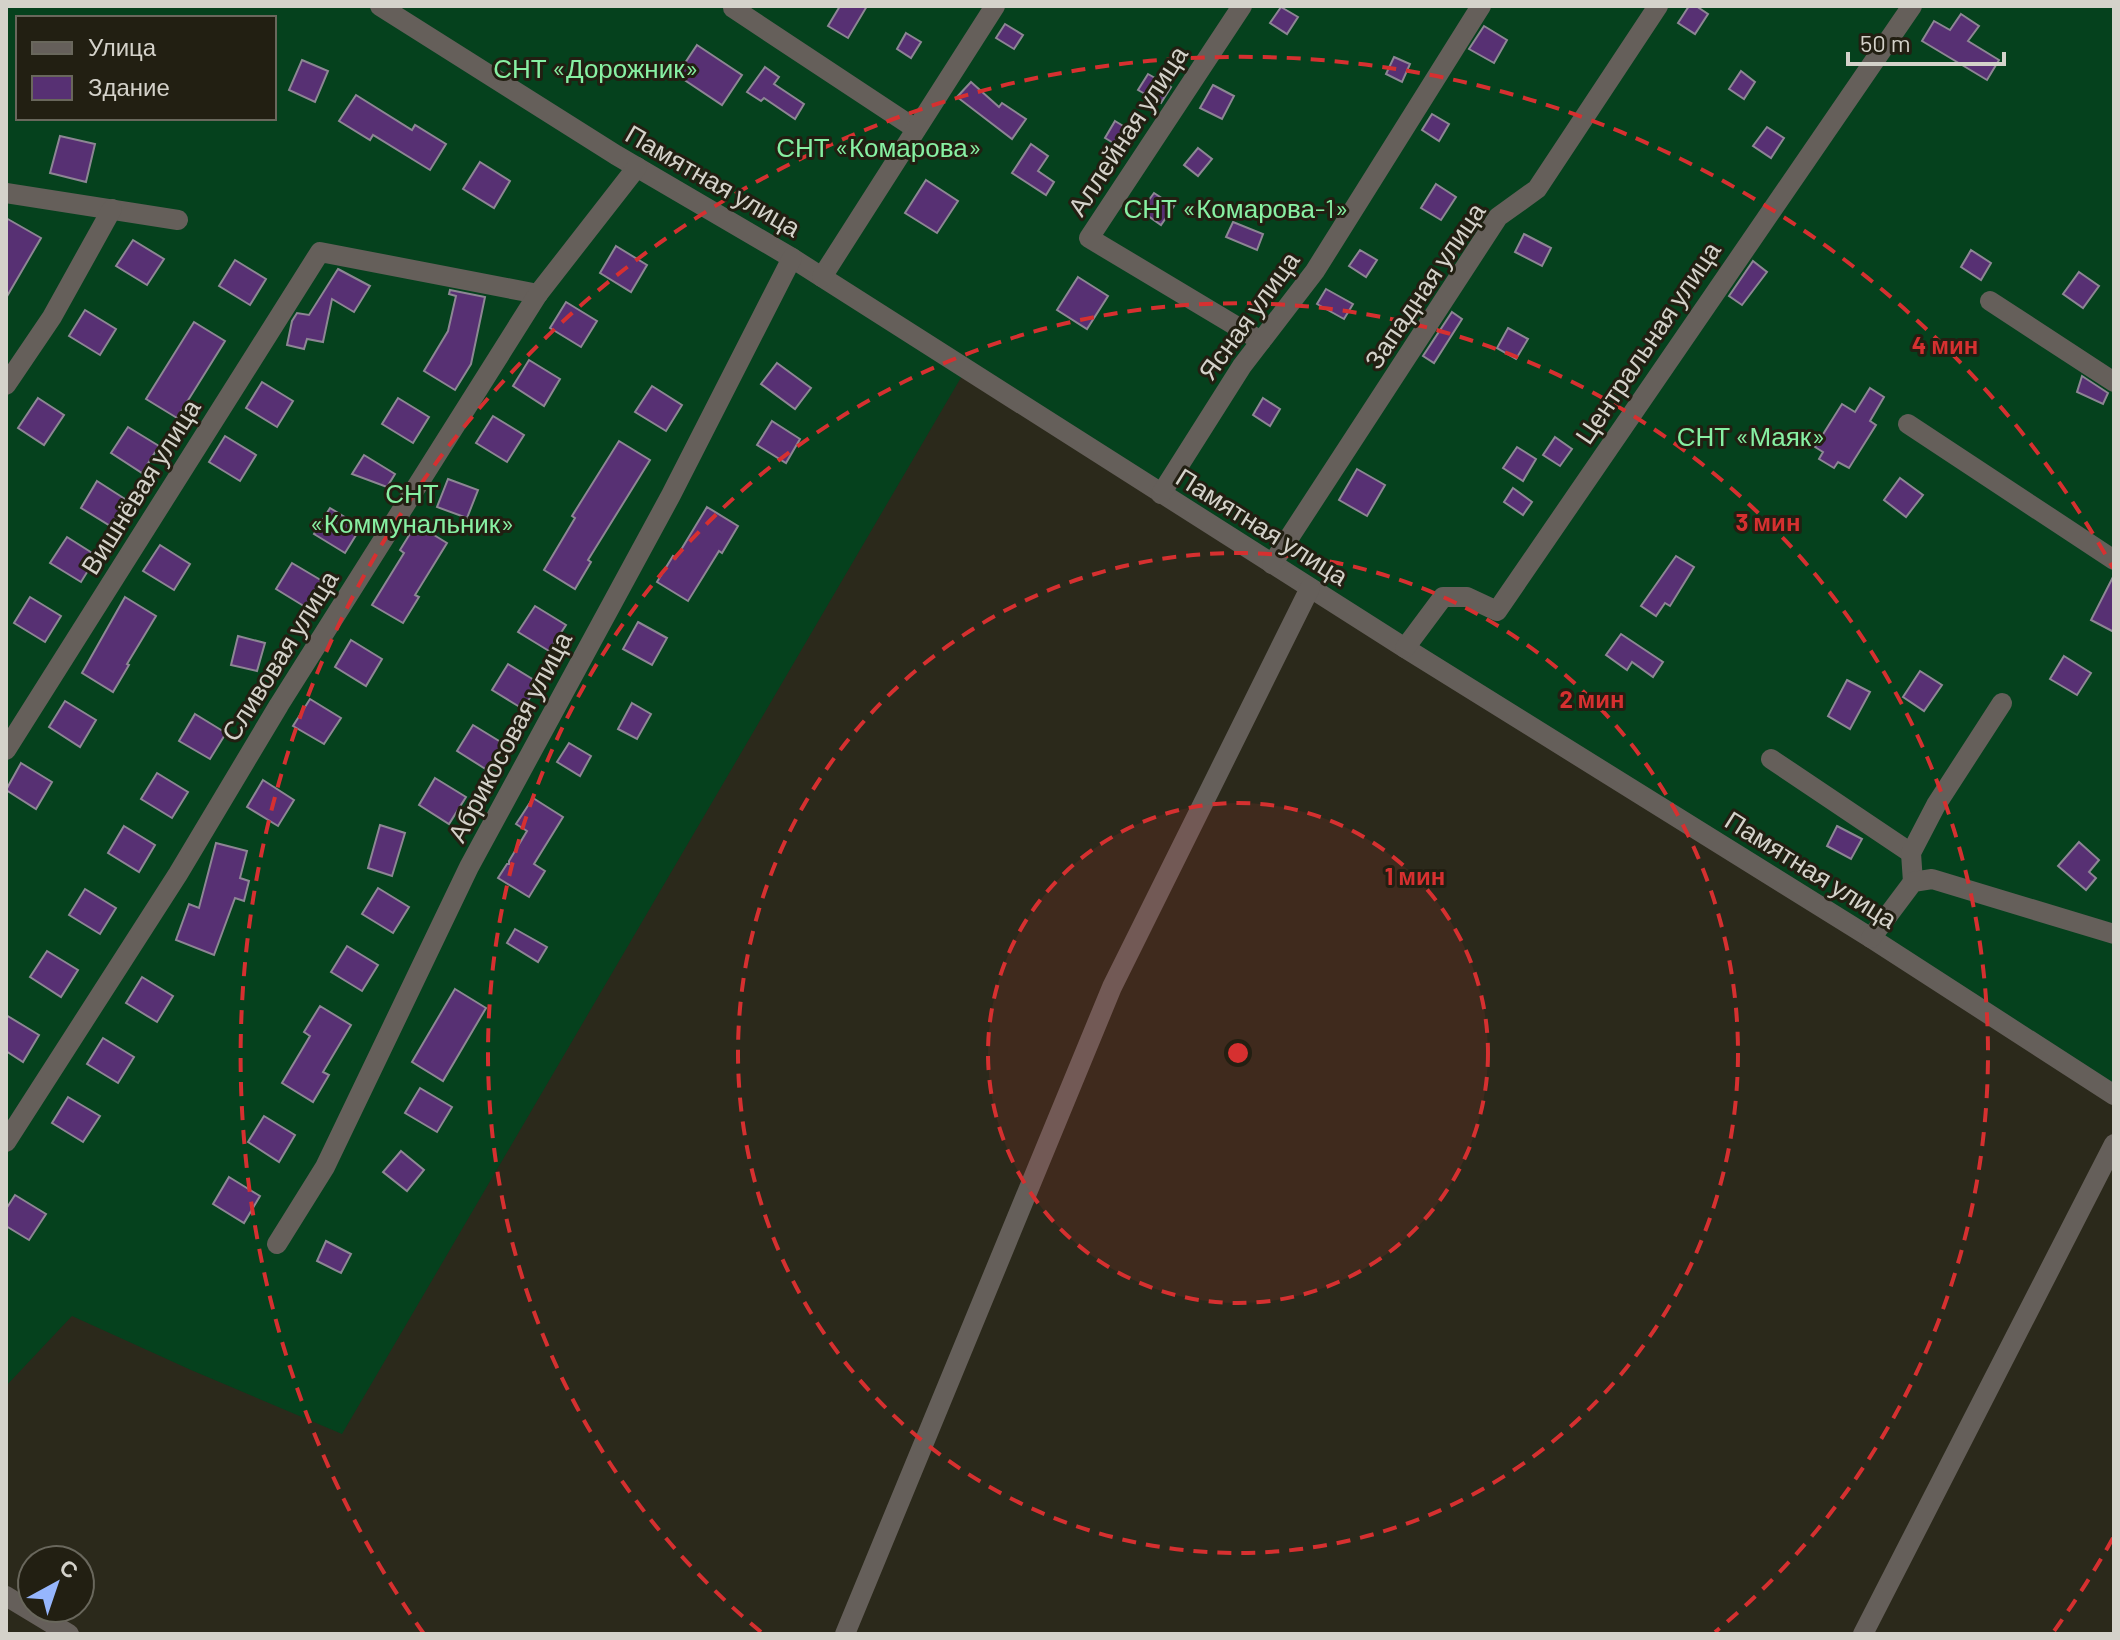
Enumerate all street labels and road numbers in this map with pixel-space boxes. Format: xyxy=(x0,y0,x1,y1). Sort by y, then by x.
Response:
street label: Аллейная улица xyxy=(1060,39,1193,221)
street label: Памятная улица xyxy=(621,117,807,243)
street label: Западная улица xyxy=(1357,196,1491,374)
street label: Центральная улица xyxy=(1568,235,1726,449)
street label: Ясная улица xyxy=(1191,244,1305,385)
street label: Вишнёвая улица xyxy=(74,393,206,579)
street label: Памятная улица xyxy=(1171,460,1355,591)
street label: Сливовая улица xyxy=(214,564,344,746)
street label: Абрикосовая улица xyxy=(440,625,577,847)
street label: Памятная улица xyxy=(1720,803,1904,934)

